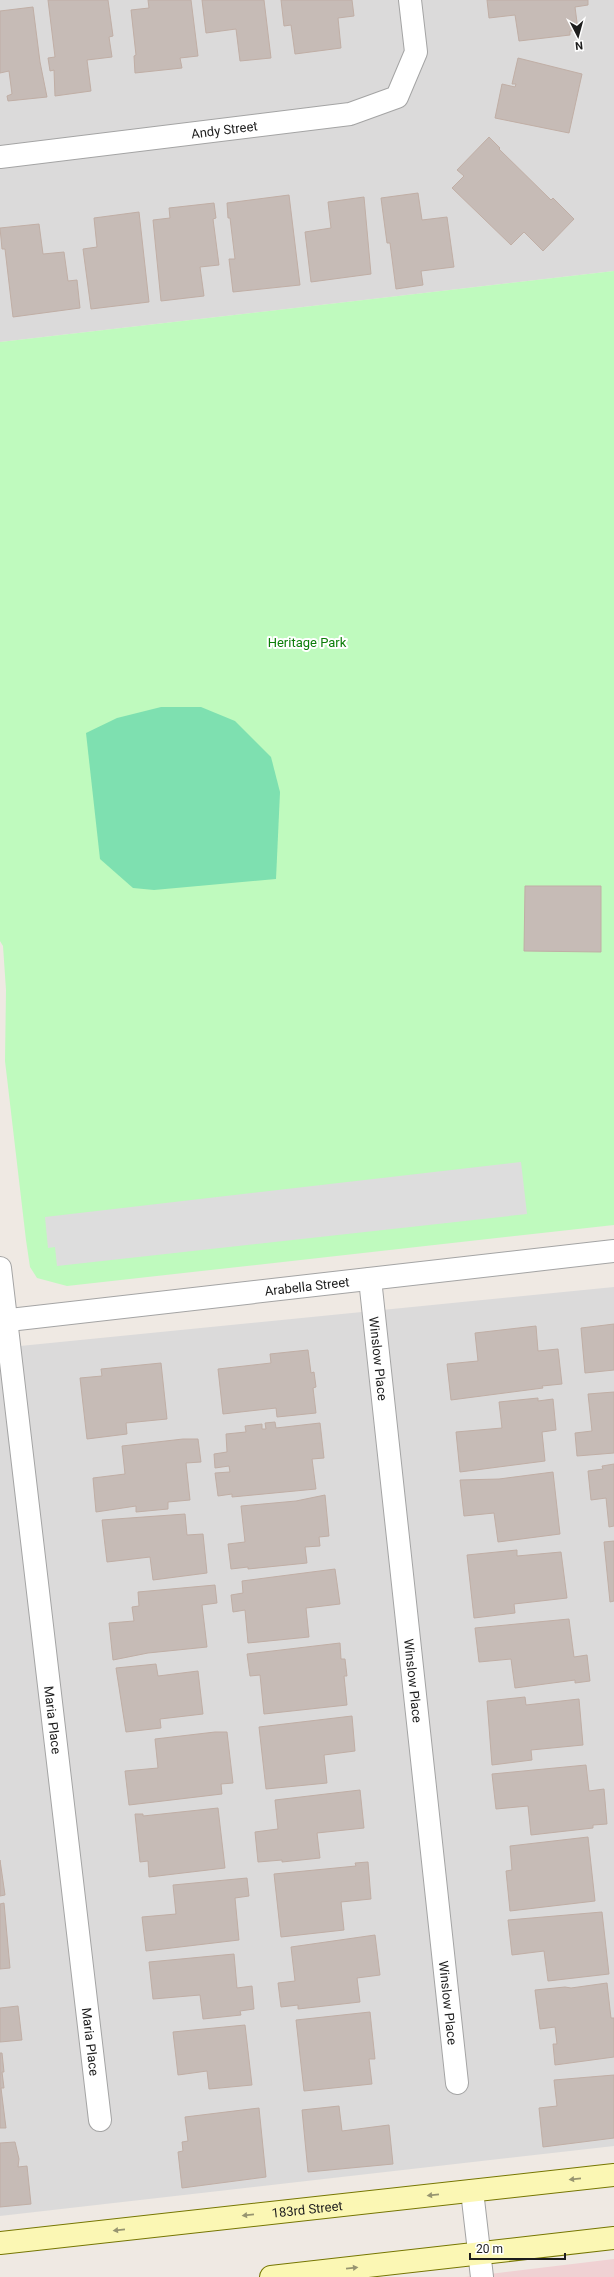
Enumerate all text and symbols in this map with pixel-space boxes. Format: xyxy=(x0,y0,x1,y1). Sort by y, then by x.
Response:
north arrow xyxy=(558,16,598,56)
text: N xyxy=(574,39,584,52)
street label: Andy Street xyxy=(190,118,258,141)
park label: Heritage Park xyxy=(268,635,347,650)
street label: Arabella Street xyxy=(264,1274,350,1299)
street label: Winslow Place xyxy=(366,1316,390,1401)
street label: Winslow Place xyxy=(401,1638,425,1724)
street label: Maria Place xyxy=(41,1685,64,1755)
street label: Winslow Place xyxy=(436,1960,460,2046)
street label: Maria Place xyxy=(79,2007,102,2077)
one-way arrow xyxy=(569,2176,581,2182)
one-way arrow xyxy=(427,2192,439,2198)
street label: 183rd Street xyxy=(271,2198,343,2221)
one-way arrow xyxy=(242,2212,254,2219)
one-way arrow xyxy=(113,2226,125,2233)
scale bar xyxy=(470,2235,565,2261)
text: 20 m xyxy=(476,2242,503,2256)
one-way arrow xyxy=(345,2265,358,2271)

